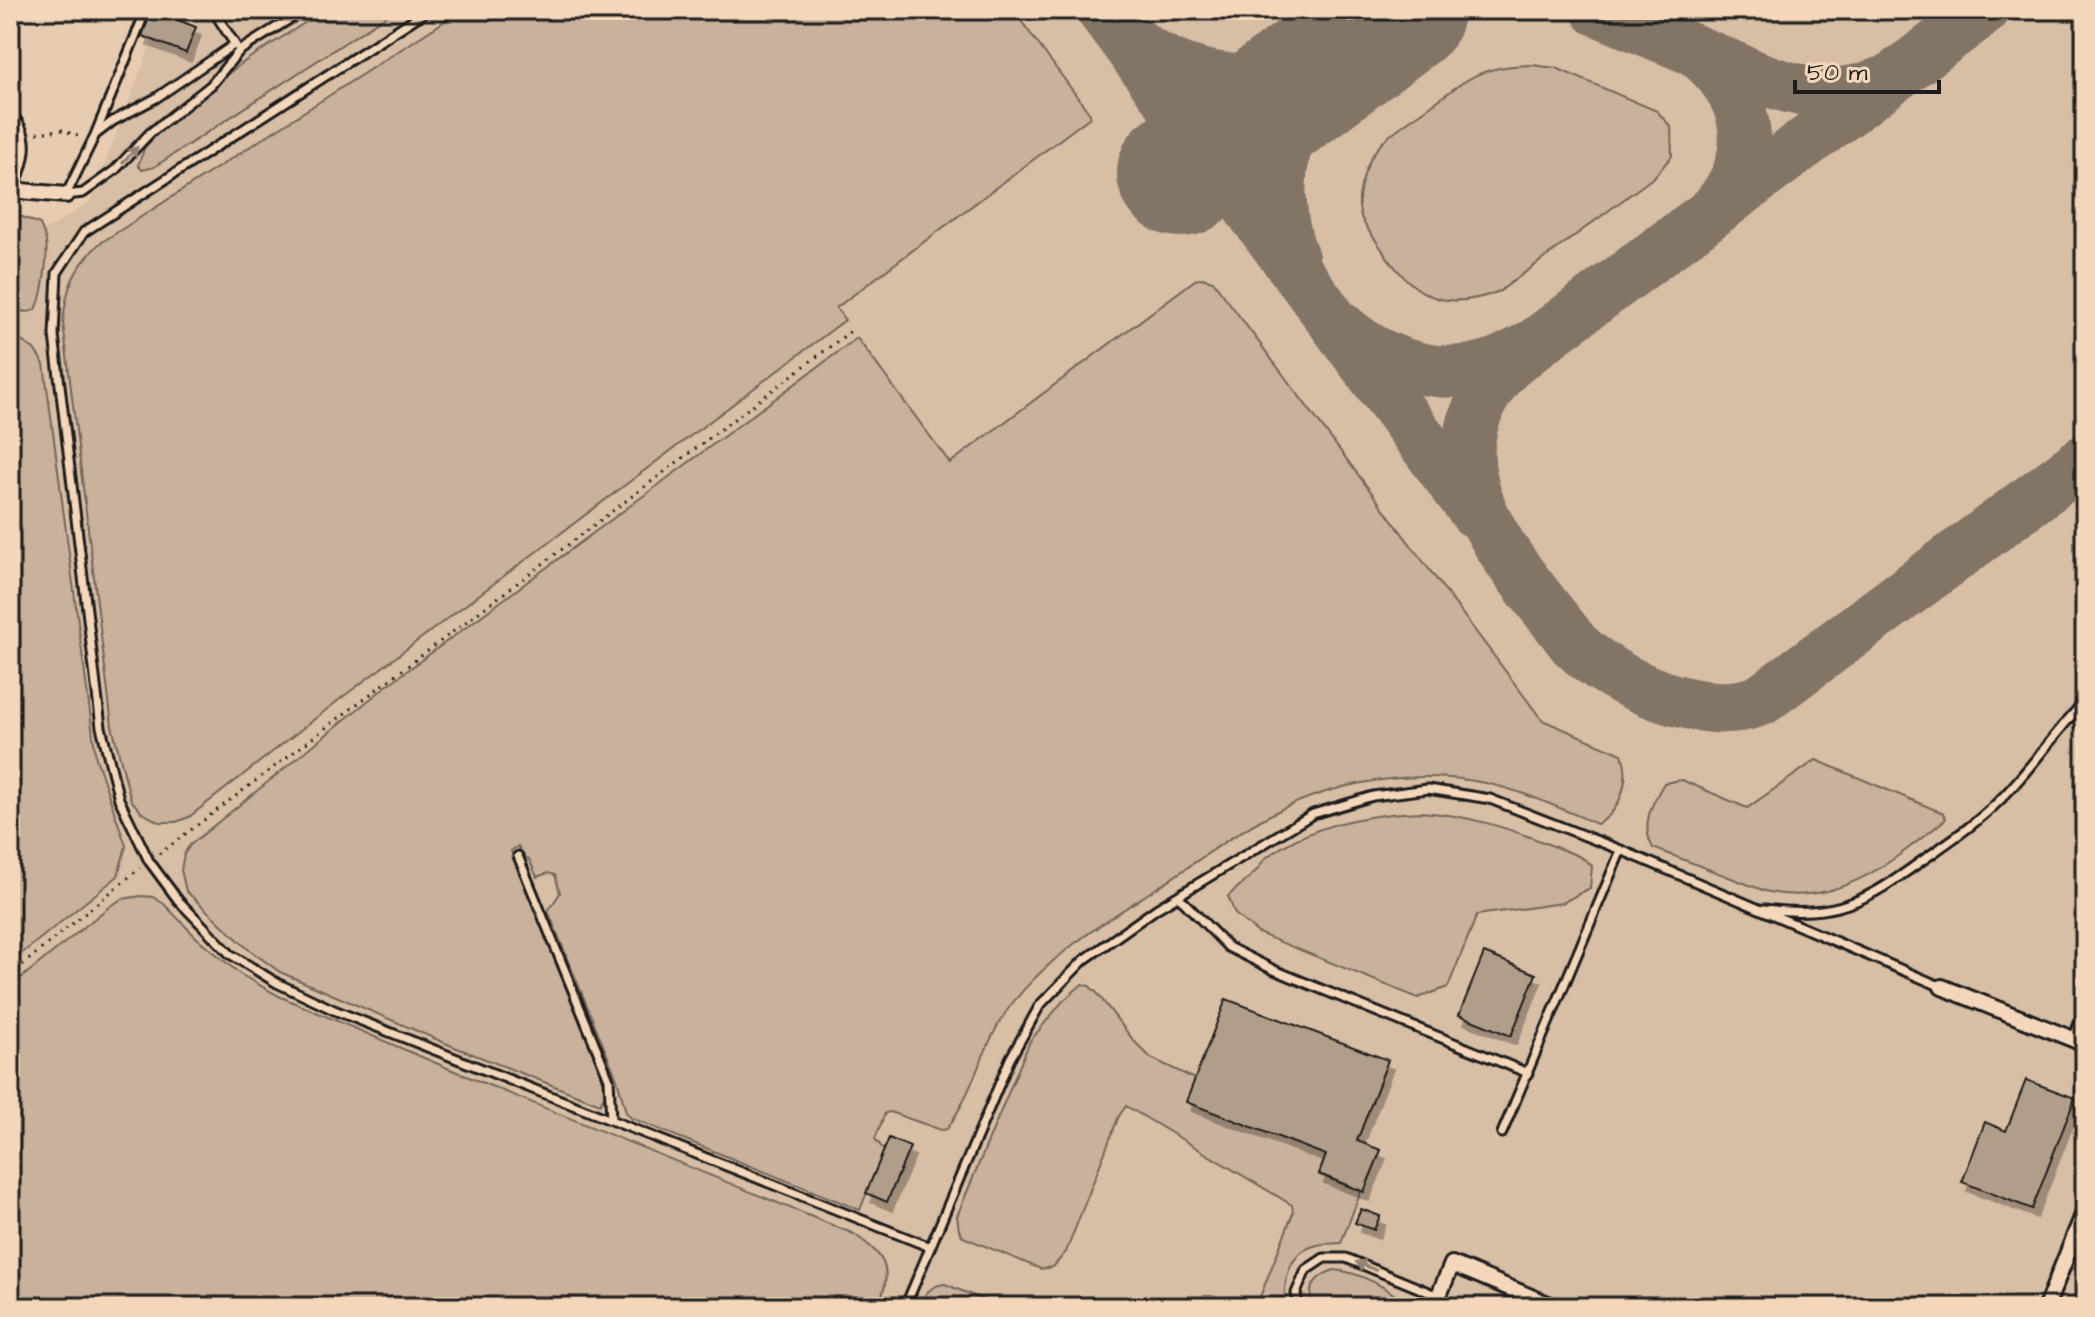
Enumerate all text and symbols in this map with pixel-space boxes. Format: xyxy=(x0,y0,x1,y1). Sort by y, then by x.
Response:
scale bar xyxy=(1795,44,1939,94)
text: 50 m xyxy=(1807,56,1868,90)
one-way arrow xyxy=(120,145,138,164)
one-way arrow xyxy=(1354,1260,1378,1273)

